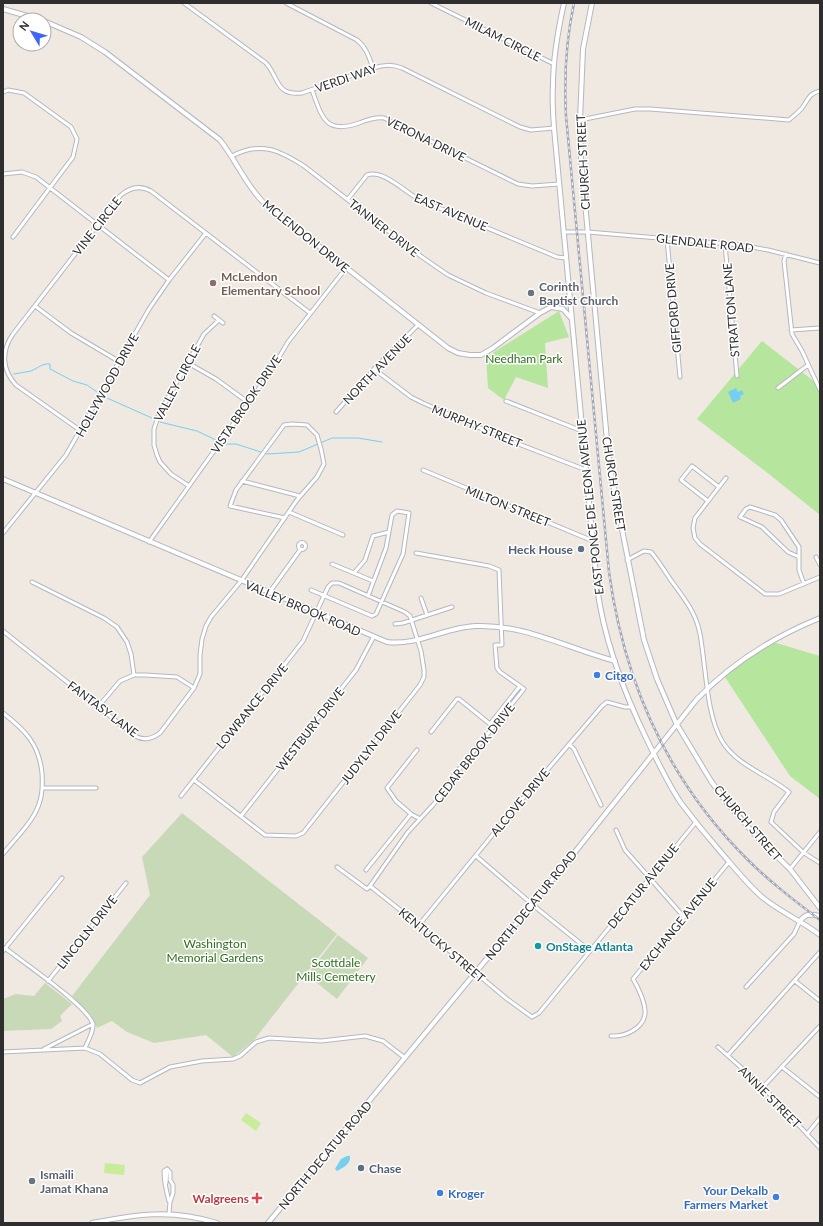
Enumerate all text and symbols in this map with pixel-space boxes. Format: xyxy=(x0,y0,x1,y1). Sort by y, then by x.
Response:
north arrow xyxy=(12,12,52,52)
street label: MILAM CIRCLE xyxy=(463,13,543,65)
text: N xyxy=(16,18,31,33)
street label: VERDI WAY xyxy=(313,60,379,96)
street label: VERONA DRIVE xyxy=(384,113,468,165)
street label: CHURCH STREET xyxy=(573,114,593,210)
street label: EAST AVENUE xyxy=(412,190,490,234)
street label: VINE CIRCLE xyxy=(69,194,125,258)
street label: MCLENDON DRIVE xyxy=(260,196,353,276)
street label: TANNER DRIVE xyxy=(346,196,422,260)
street label: GLENDALE ROAD xyxy=(655,230,755,256)
street label: GIFFORD DRIVE xyxy=(662,262,684,353)
street label: STRATTON LANE xyxy=(719,262,743,358)
place label: McLendon Elementary School xyxy=(221,269,320,298)
marker: McLendon Elementary School xyxy=(208,278,218,288)
place label: Corinth Baptist Church xyxy=(539,279,619,308)
marker: Corinth Baptist Church xyxy=(526,288,536,298)
street label: HOLLYWOOD DRIVE xyxy=(72,330,142,439)
street label: NORTH AVENUE xyxy=(340,331,415,407)
street label: VALLEY CIRCLE xyxy=(150,342,204,424)
park label: Needham Park xyxy=(485,351,564,366)
street label: VISTA BROOK DRIVE xyxy=(207,352,285,456)
street label: MURPHY STREET xyxy=(430,401,524,451)
street label: EAST PONCE DE LEON AVENUE xyxy=(573,418,607,595)
street label: CHURCH STREET xyxy=(599,436,629,532)
street label: MILTON STREET xyxy=(463,482,553,530)
place label: Heck House xyxy=(508,542,574,557)
marker: Heck House xyxy=(576,544,586,554)
street label: VALLEY BROOK ROAD xyxy=(243,577,363,639)
street label: LOWRANCE DRIVE xyxy=(213,660,291,752)
place label: Citgo xyxy=(605,668,634,683)
marker: Citgo xyxy=(592,670,602,680)
street label: FANTASY LANE xyxy=(65,678,141,740)
street label: WESTBURY DRIVE xyxy=(273,684,347,774)
street label: CEDAR BROOK DRIVE xyxy=(430,700,518,806)
street label: JUDYLYN DRIVE xyxy=(337,707,405,787)
street label: ALCOVE DRIVE xyxy=(487,765,553,839)
street label: CHURCH STREET xyxy=(711,782,785,864)
street label: DECATUR AVENUE xyxy=(604,841,682,931)
street label: NORTH DECATUR ROAD xyxy=(482,847,580,963)
street label: EXCHANGE AVENUE xyxy=(636,875,720,973)
street label: LINCOLN DRIVE xyxy=(54,892,121,972)
street label: KENTUCKY STREET xyxy=(396,905,488,985)
park label: Washington Memorial Gardens xyxy=(167,936,263,965)
place label: OnStage Atlanta xyxy=(546,939,633,954)
marker: OnStage Atlanta xyxy=(533,941,543,951)
park label: Scottdale Mills Cemetery xyxy=(296,955,377,984)
street label: ANNIE STREET xyxy=(736,1063,804,1131)
street label: NORTH DECATUR ROAD xyxy=(275,1098,375,1212)
place label: Chase xyxy=(369,1161,402,1176)
marker: Chase xyxy=(356,1163,366,1173)
place label: Ismaili Jamat Khana xyxy=(40,1167,108,1196)
marker: Ismaili Jamat Khana xyxy=(27,1176,37,1186)
place label: Your Dekalb Farmers Market xyxy=(684,1183,769,1212)
place label: Kroger xyxy=(448,1186,485,1201)
marker: Kroger xyxy=(435,1188,445,1198)
place label: Walgreens xyxy=(193,1191,249,1206)
marker: Your Dekalb Farmers Market xyxy=(771,1192,781,1202)
marker: Walgreens xyxy=(252,1193,262,1203)

